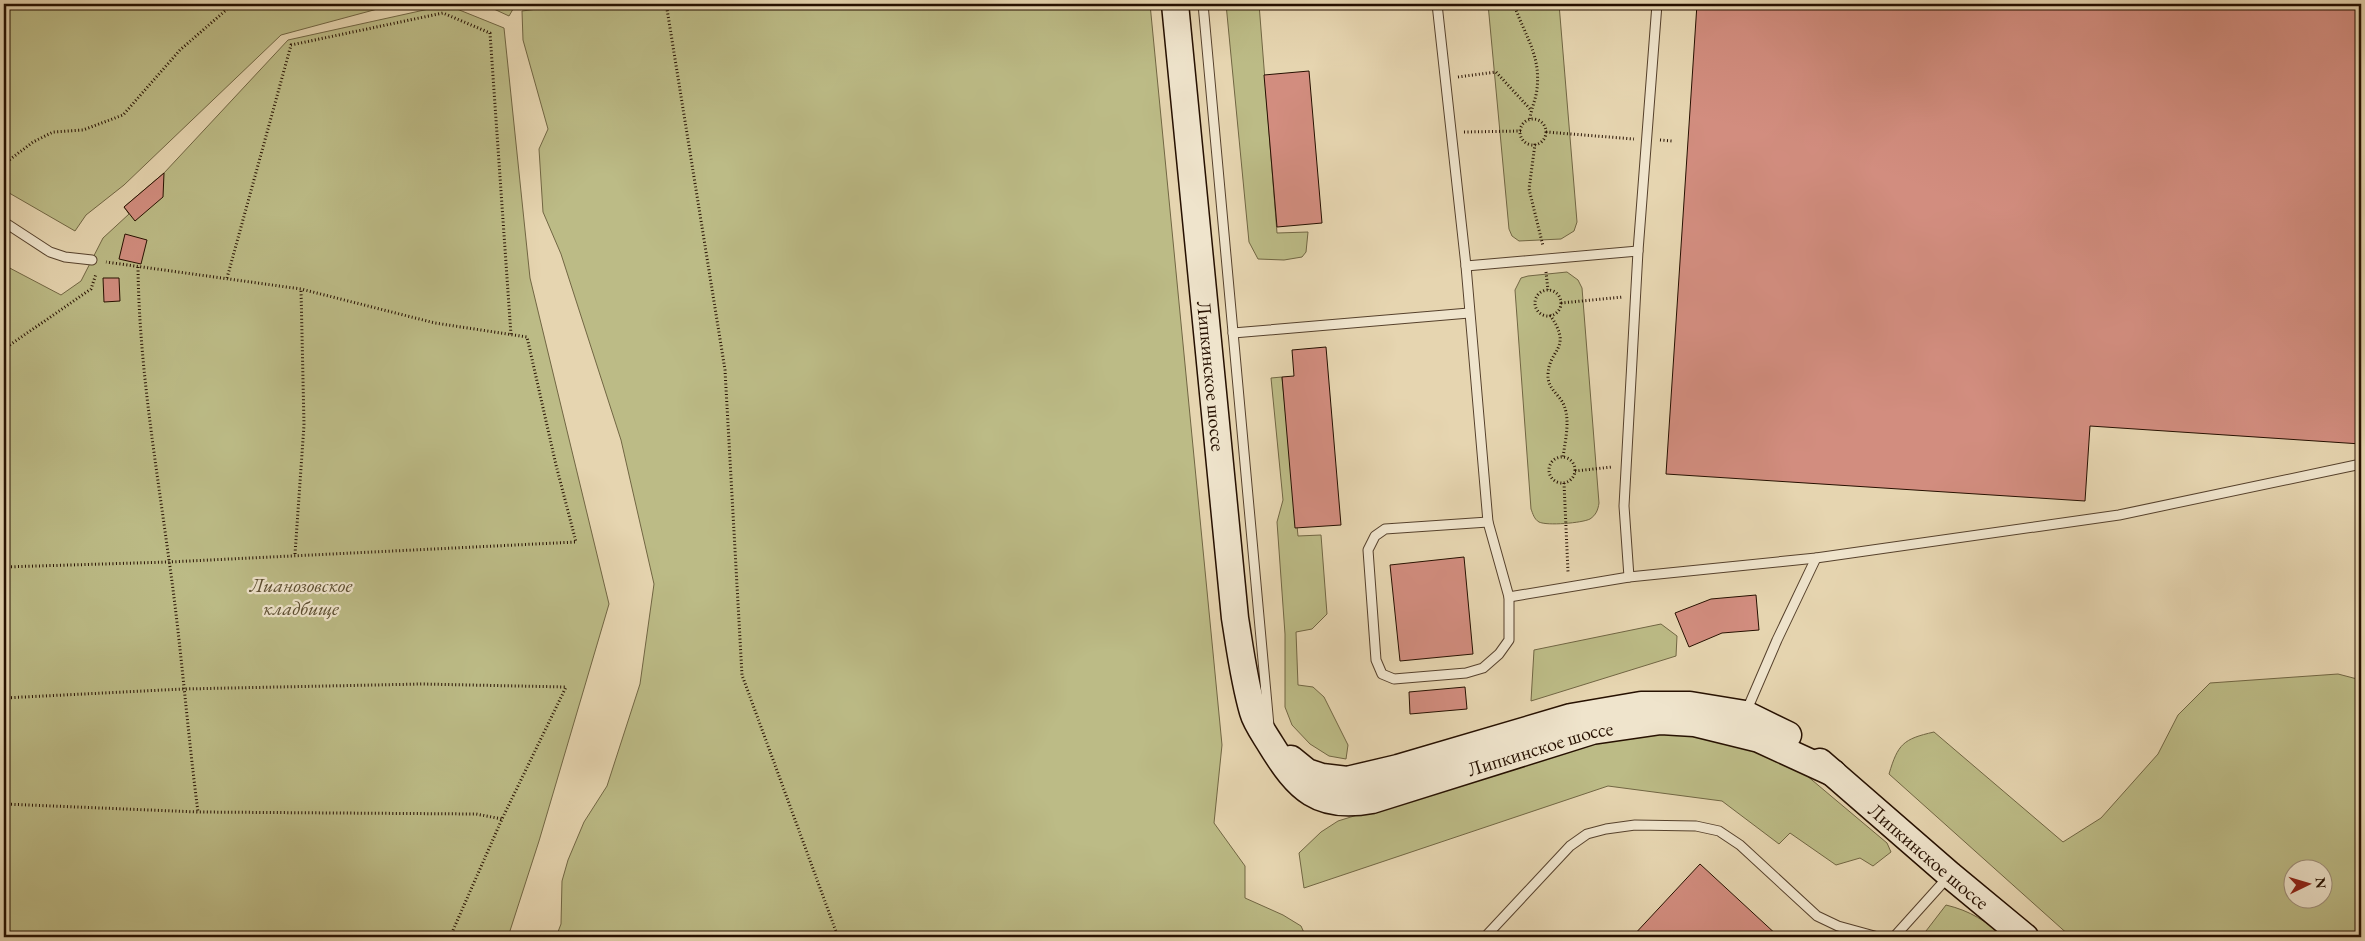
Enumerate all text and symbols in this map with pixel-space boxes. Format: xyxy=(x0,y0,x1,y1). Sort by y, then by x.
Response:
street label: Липкинское шоссе xyxy=(1191,300,1232,453)
park label: Лианозовское кладбище xyxy=(249,572,352,621)
street label: Липкинское шоссе xyxy=(1464,715,1615,782)
street label: Липкинское шоссе xyxy=(1863,797,1995,915)
north arrow xyxy=(2282,858,2332,908)
text: N xyxy=(2311,876,2330,890)

